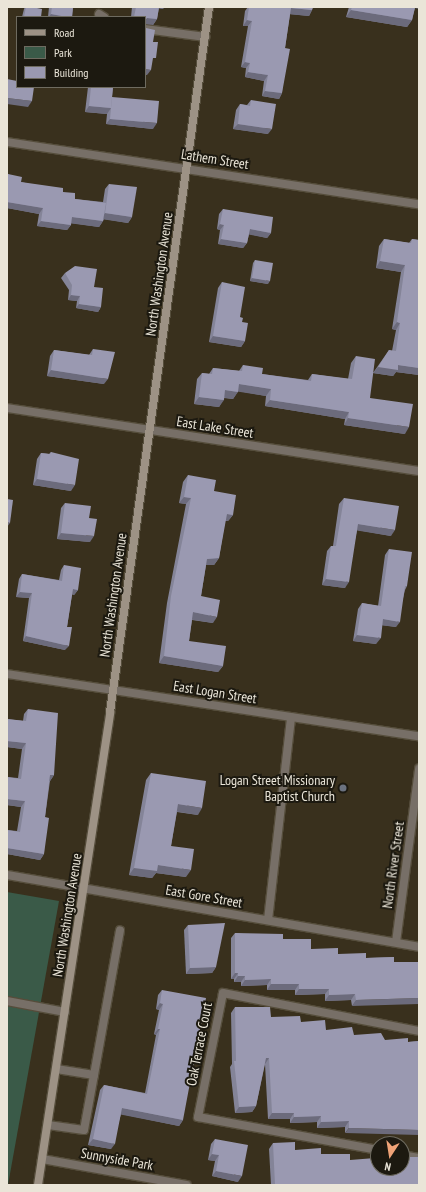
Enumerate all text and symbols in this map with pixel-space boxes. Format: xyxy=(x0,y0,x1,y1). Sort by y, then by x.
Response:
legend xyxy=(16,16,146,88)
text: Road xyxy=(54,25,74,40)
text: Park xyxy=(54,45,72,60)
text: Building xyxy=(54,65,89,80)
street label: Lathem Street xyxy=(180,145,250,173)
street label: North Washington Avenue xyxy=(142,211,176,337)
street label: East Lake Street xyxy=(175,413,255,441)
street label: North Washington Avenue xyxy=(96,532,130,658)
street label: East Logan Street xyxy=(172,677,258,707)
place label: Logan Street Missionary Baptist Church xyxy=(220,772,335,804)
marker: Logan Street Missionary Baptist Church xyxy=(338,783,348,793)
street label: North River Street xyxy=(379,821,407,909)
street label: North Washington Avenue xyxy=(49,852,85,978)
street label: East Gore Street xyxy=(164,881,244,911)
street label: Oak Terrace Court xyxy=(183,1001,215,1087)
north arrow xyxy=(370,1136,410,1176)
street label: Sunnyside Park xyxy=(80,1144,154,1174)
text: N xyxy=(383,1159,392,1174)

